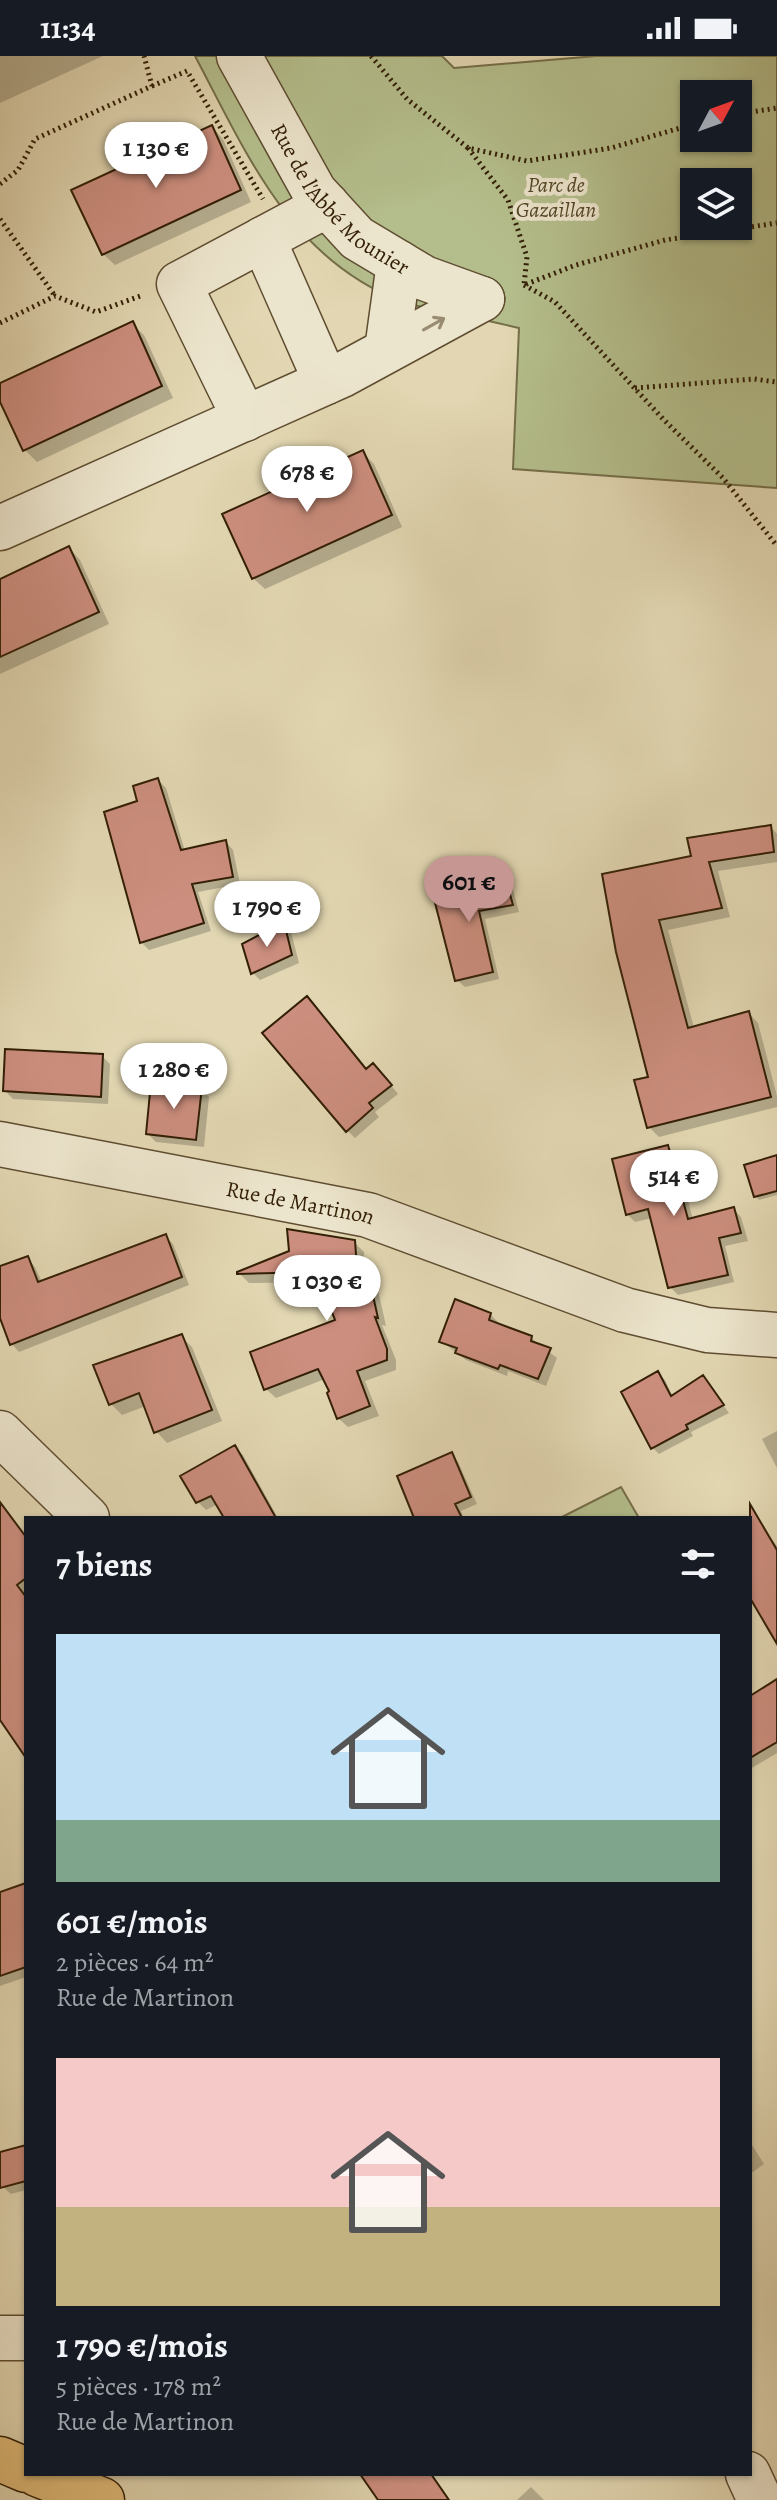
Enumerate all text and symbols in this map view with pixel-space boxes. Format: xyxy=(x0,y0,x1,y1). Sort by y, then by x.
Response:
text: 11:34 xyxy=(40,8,96,48)
north arrow xyxy=(680,80,752,152)
map controls xyxy=(680,80,752,240)
street label: Rue de l'Abbé Mounier xyxy=(263,118,415,282)
pin: 1 130 € xyxy=(82,122,230,190)
text: 1 130 € xyxy=(123,130,189,165)
button: layers xyxy=(680,168,752,240)
park label: Parc de Gazaillan xyxy=(516,170,596,225)
one-way arrow xyxy=(422,316,445,332)
pin: 678 € xyxy=(251,446,363,514)
text: 678 € xyxy=(279,454,335,489)
pin: 601 € xyxy=(413,856,525,924)
text: 601 € xyxy=(442,864,496,899)
pin: 1 790 € xyxy=(193,881,341,949)
text: 1 790 € xyxy=(232,889,302,924)
pin: 1 280 € xyxy=(100,1043,248,1111)
text: 1 280 € xyxy=(138,1051,210,1086)
pin: 514 € xyxy=(618,1150,730,1218)
text: 514 € xyxy=(648,1158,700,1193)
street label: Rue de Martinon xyxy=(223,1174,379,1232)
pin: 1 030 € xyxy=(253,1255,401,1323)
text: 1 030 € xyxy=(292,1263,362,1298)
text: 7 biens xyxy=(56,1541,153,1588)
icon: filters xyxy=(676,1542,720,1586)
icon: home xyxy=(316,1686,460,1830)
text: 601 €/mois xyxy=(56,1898,208,1945)
text: 2 pièces · 64 m² xyxy=(56,1945,214,1980)
text: Rue de Martinon xyxy=(56,1980,234,2015)
icon: home xyxy=(316,2110,460,2254)
text: 1 790 €/mois xyxy=(56,2322,228,2369)
text: 5 pièces · 178 m² xyxy=(56,2369,221,2404)
text: Rue de Martinon xyxy=(56,2404,234,2439)

